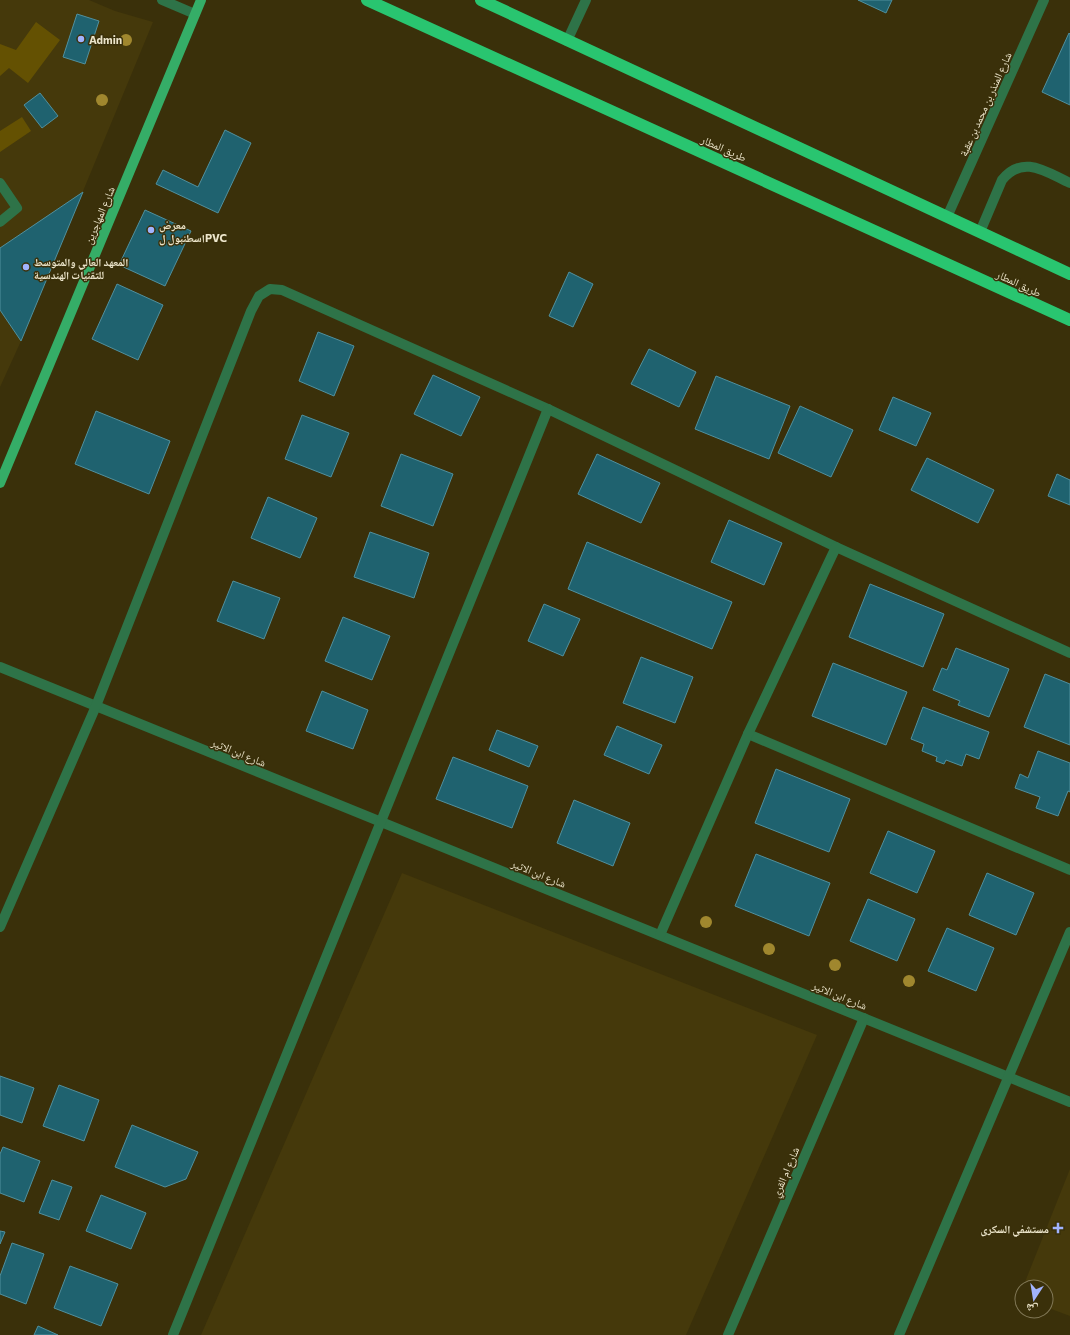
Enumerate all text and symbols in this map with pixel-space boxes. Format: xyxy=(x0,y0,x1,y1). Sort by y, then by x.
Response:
place label: Admin xyxy=(89,33,122,46)
marker: Admin xyxy=(76,34,86,44)
street label: شارع المنذر بن محمد بن عقبة xyxy=(956,50,1015,158)
street label: طريق المطار xyxy=(698,132,749,165)
street label: شارع المهاجرين xyxy=(81,184,118,246)
place label: معرض اسطنبول لPVC xyxy=(159,218,228,246)
marker: معرض اسطنبول لPVC xyxy=(146,225,156,235)
place label: المعهد العالي والمتوسط للتقنيات الهندسية xyxy=(34,255,128,282)
marker: المعهد العالي والمتوسط للتقنيات الهندسية xyxy=(21,262,31,272)
street label: طريق المطار xyxy=(993,267,1044,300)
street label: شارع ابن الاثير xyxy=(209,735,268,770)
street label: شارع ابن الاثير xyxy=(509,856,568,891)
street label: شارع ابن الاثير xyxy=(810,978,869,1013)
street label: شارع ام القري xyxy=(769,1145,804,1200)
place label: مستشفي السكرى xyxy=(981,1222,1049,1237)
marker: مستشفي السكرى xyxy=(1052,1222,1064,1234)
north arrow xyxy=(1014,1279,1054,1319)
text: ش xyxy=(1024,1300,1039,1317)

